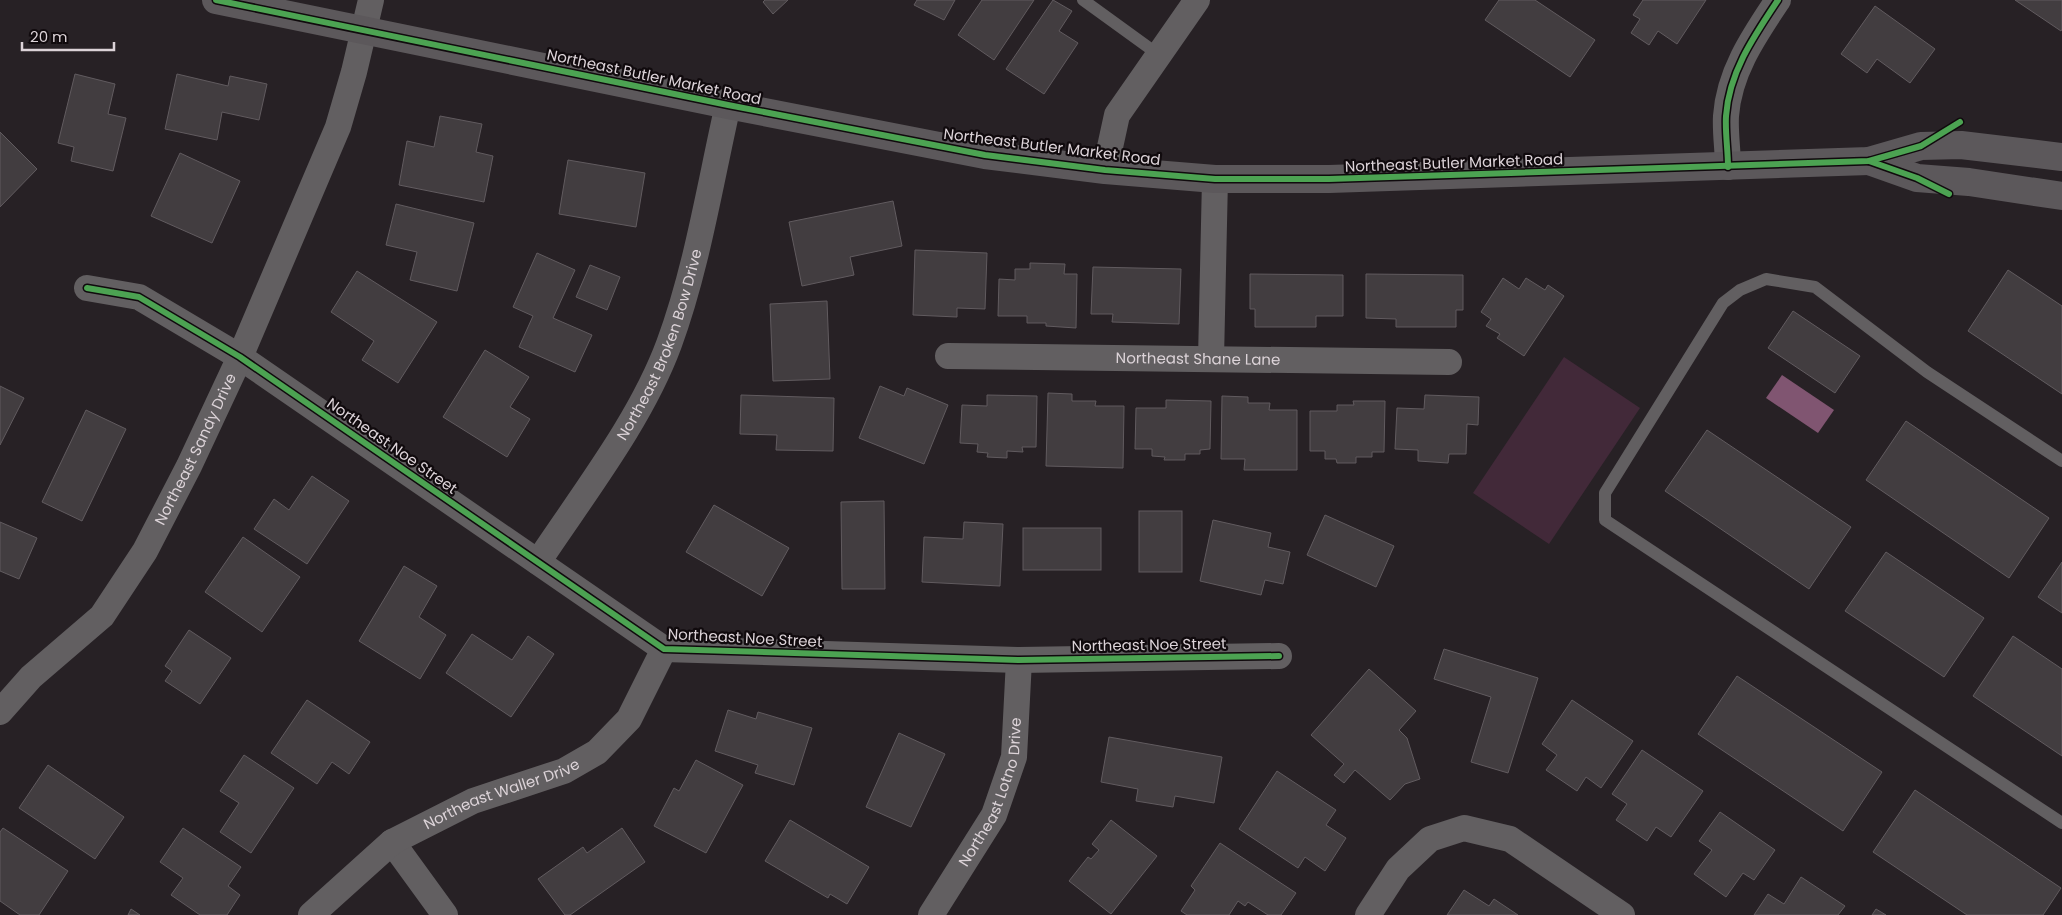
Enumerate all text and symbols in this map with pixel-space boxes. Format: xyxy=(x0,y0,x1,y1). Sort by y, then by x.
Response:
scale bar xyxy=(22,20,115,52)
text: 20 m xyxy=(30,26,68,47)
street label: Northeast Butler Market Road xyxy=(545,44,763,109)
street label: Northeast Butler Market Road xyxy=(942,123,1162,170)
street label: Northeast Butler Market Road xyxy=(1344,148,1564,177)
street label: Northeast Broken Bow Drive xyxy=(611,247,707,444)
street label: Northeast Shane Lane xyxy=(1116,347,1280,370)
street label: Northeast Sandy Drive xyxy=(149,370,241,529)
street label: Northeast Noe Street xyxy=(323,393,462,499)
street label: Northeast Noe Street xyxy=(667,623,823,652)
street label: Northeast Noe Street xyxy=(1071,633,1227,656)
street label: Northeast Lotno Drive xyxy=(953,717,1026,870)
street label: Northeast Waller Drive xyxy=(420,753,583,834)

